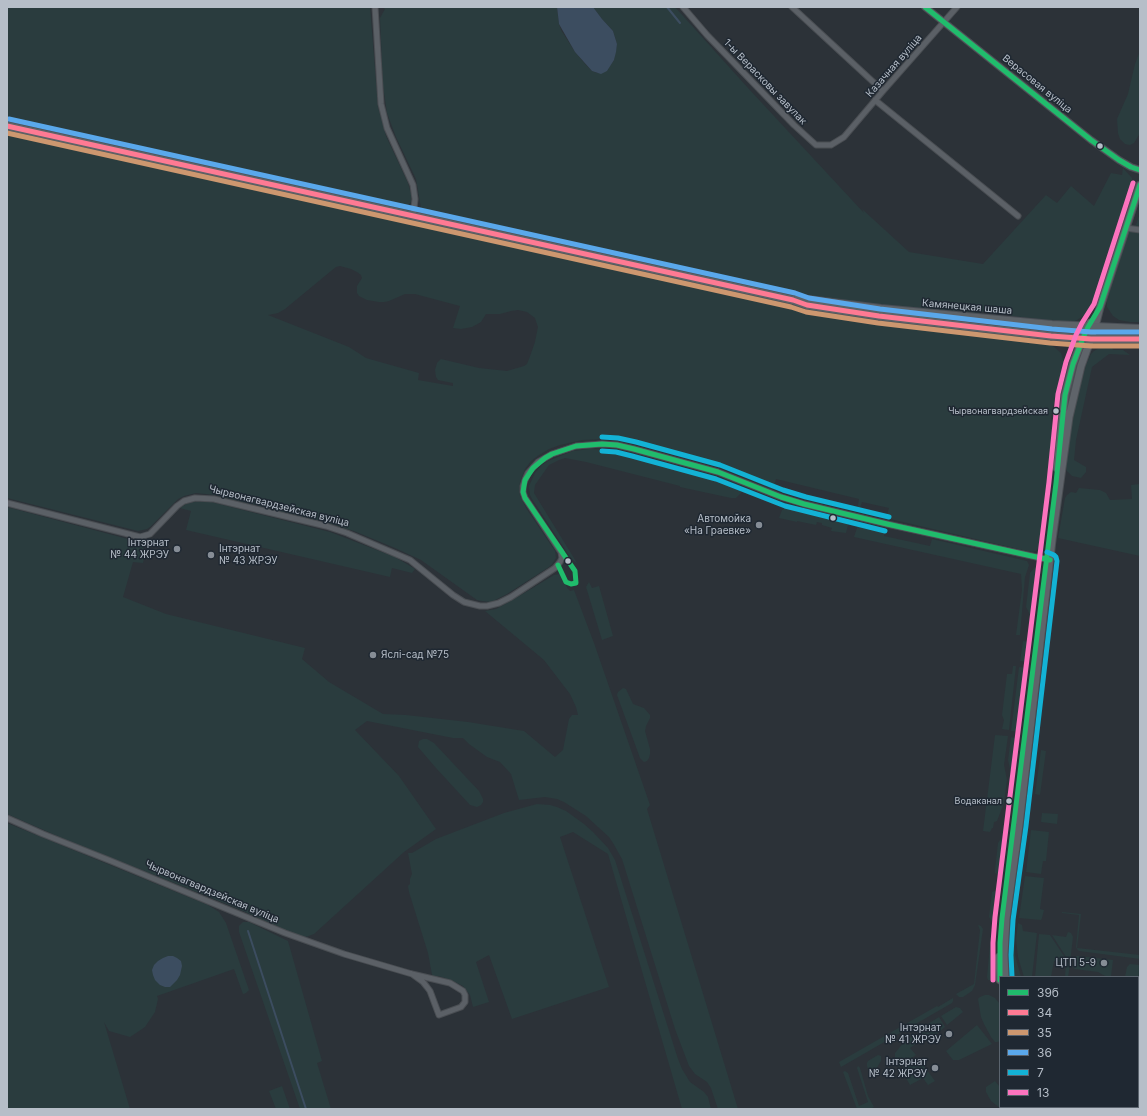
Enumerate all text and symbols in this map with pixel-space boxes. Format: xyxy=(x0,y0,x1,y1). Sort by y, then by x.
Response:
street label: Казачная вуліца xyxy=(864,32,924,100)
street label: 1-ы Верасковы завулак xyxy=(721,37,809,127)
street label: Верасовая вуліца xyxy=(1000,52,1074,116)
unlabelled marker xyxy=(1095,141,1105,151)
street label: Камянецкая шаша xyxy=(921,297,1013,317)
place label: Чырвонагвардзейская xyxy=(948,406,1048,416)
marker: Чырвонагвардзейская xyxy=(1051,406,1061,416)
street label: Чырвонагвардзейская вуліца xyxy=(208,483,350,529)
place label: Автомойка «На Граевке» xyxy=(684,513,751,536)
unlabelled marker xyxy=(828,513,838,523)
marker: Автомойка «На Граевке» xyxy=(754,520,764,530)
place label: Інтэрнат № 44 ЖРЭУ xyxy=(110,537,169,560)
place label: Інтэрнат № 43 ЖРЭУ xyxy=(219,543,277,566)
marker: Інтэрнат № 44 ЖРЭУ xyxy=(172,544,182,554)
marker: Інтэрнат № 43 ЖРЭУ xyxy=(206,550,216,560)
unlabelled marker xyxy=(563,556,573,566)
place label: Яслі-сад №75 xyxy=(381,649,449,661)
marker: Яслі-сад №75 xyxy=(368,650,378,660)
place label: Водаканал xyxy=(955,796,1002,806)
marker: Водаканал xyxy=(1004,796,1014,806)
street label: Чырвонагвардзейская вуліца xyxy=(143,858,281,926)
place label: ЦТП 5-9 xyxy=(1056,957,1096,969)
marker: ЦТП 5-9 xyxy=(1099,958,1109,968)
legend xyxy=(999,976,1139,1108)
text: 39б xyxy=(1037,985,1059,1000)
text: 34 xyxy=(1037,1005,1052,1020)
place label: Інтэрнат № 41 ЖРЭУ xyxy=(885,1022,941,1046)
text: 35 xyxy=(1037,1025,1052,1040)
marker: Інтэрнат № 41 ЖРЭУ xyxy=(944,1029,954,1039)
text: 36 xyxy=(1037,1045,1052,1060)
place label: Інтэрнат № 42 ЖРЭУ xyxy=(869,1056,927,1080)
marker: Інтэрнат № 42 ЖРЭУ xyxy=(930,1063,940,1073)
text: 7 xyxy=(1037,1065,1044,1080)
text: 13 xyxy=(1037,1085,1049,1100)

